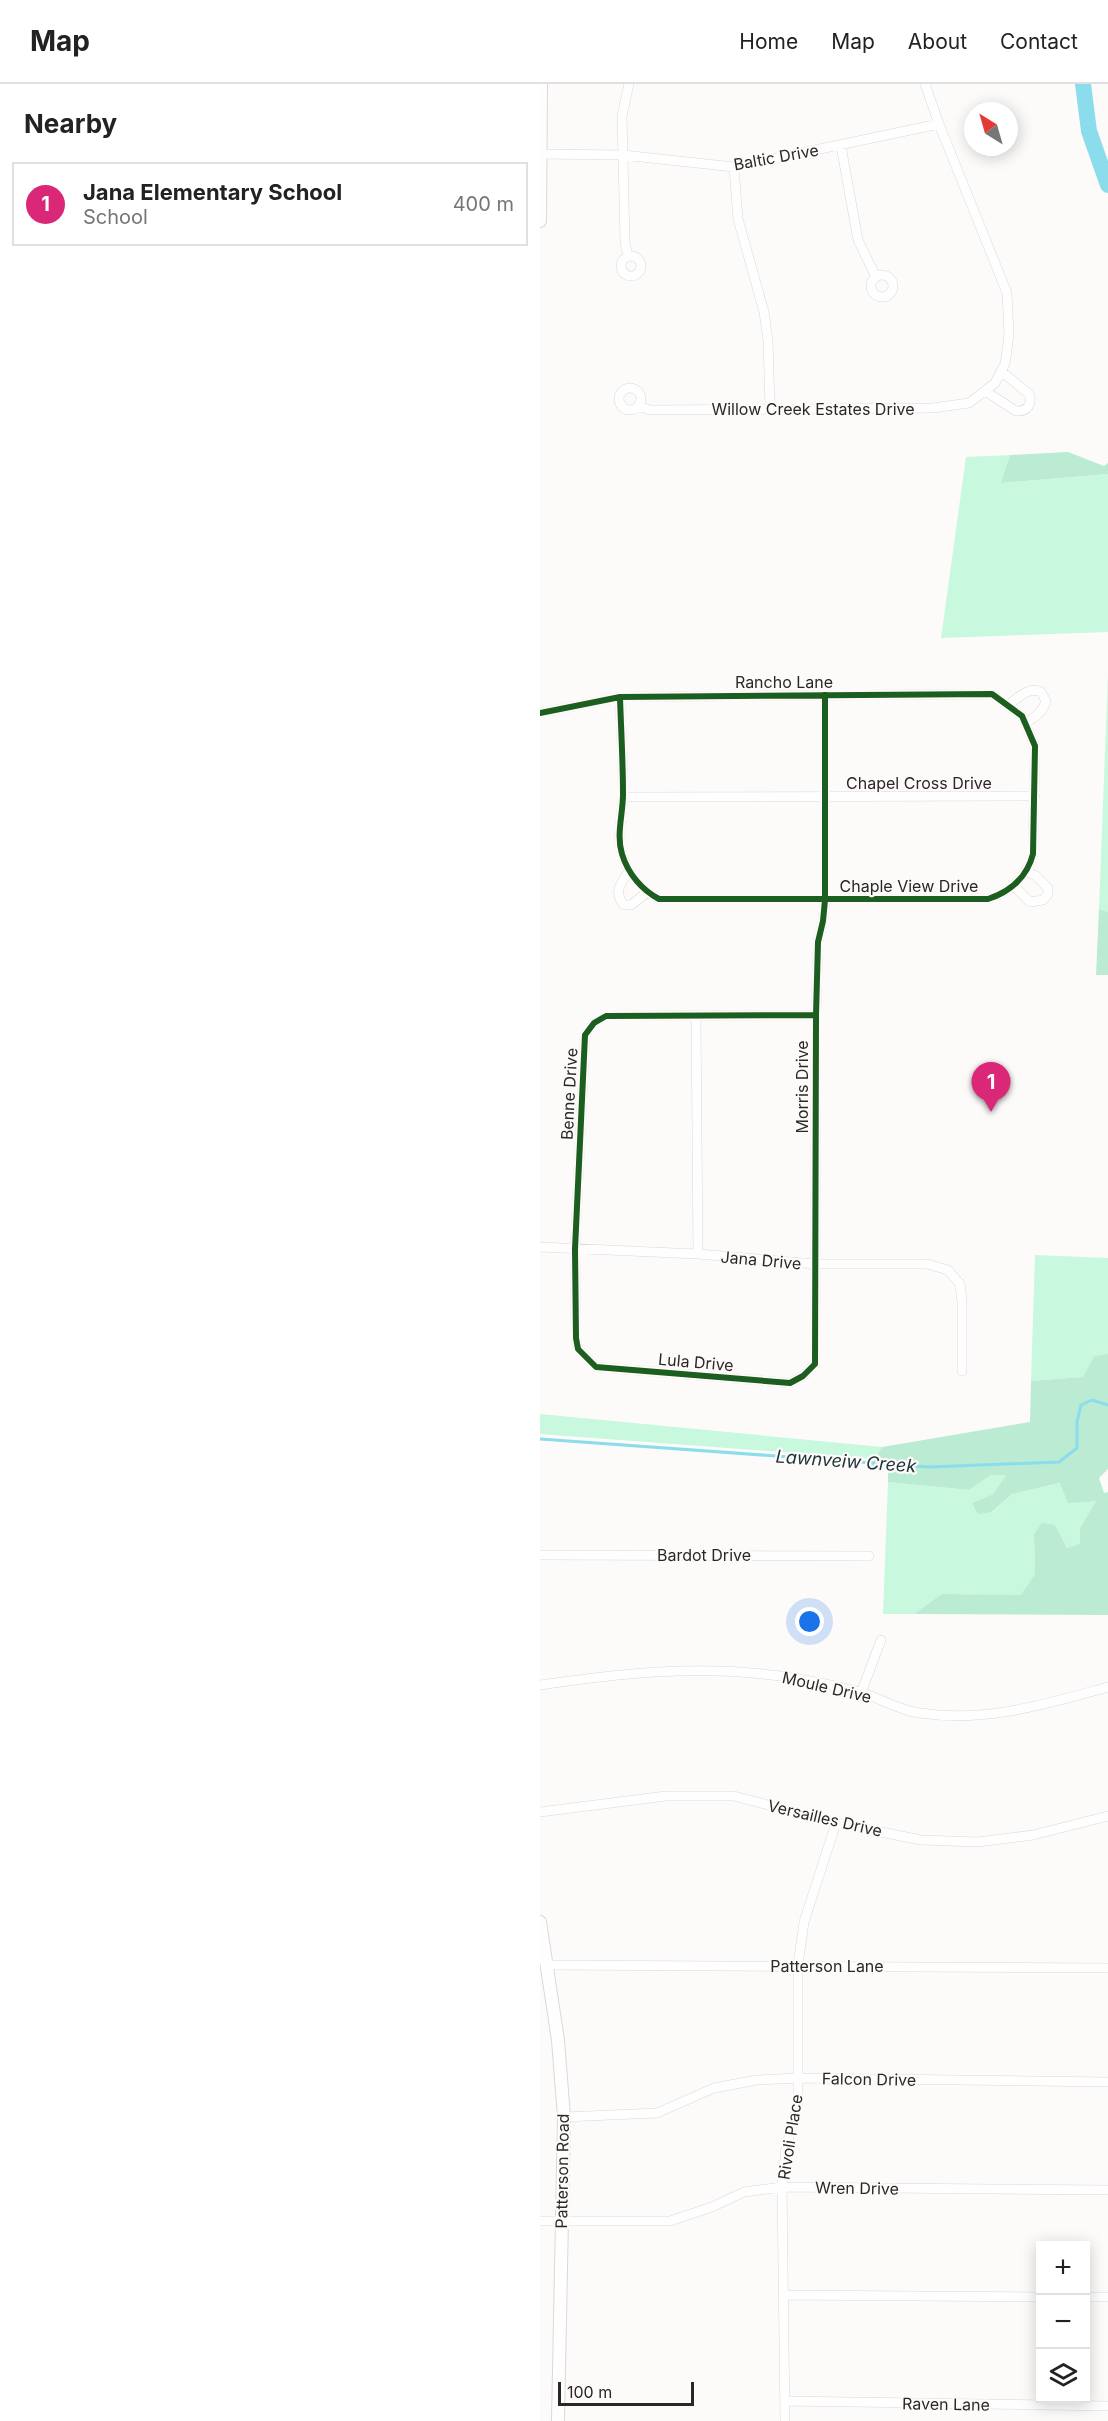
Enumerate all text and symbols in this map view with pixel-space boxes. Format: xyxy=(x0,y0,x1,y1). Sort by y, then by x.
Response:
text: Map xyxy=(30,24,90,58)
text: Home xyxy=(739,29,798,54)
text: Map xyxy=(831,29,875,54)
text: About xyxy=(908,29,967,54)
text: Contact xyxy=(1000,29,1078,54)
north arrow xyxy=(964,102,1018,156)
text: Nearby xyxy=(24,108,117,139)
street label: Baltic Drive xyxy=(732,140,820,174)
text: Jana Elementary School xyxy=(83,179,342,205)
text: 1 xyxy=(41,192,50,216)
text: 400 m xyxy=(453,192,514,216)
text: School xyxy=(83,205,148,229)
street label: Willow Creek Estates Drive xyxy=(711,399,915,419)
street label: Rancho Lane xyxy=(735,672,833,692)
street label: Chapel Cross Drive xyxy=(846,773,992,793)
street label: Chaple View Drive xyxy=(840,876,978,896)
street label: Morris Drive xyxy=(792,1040,812,1134)
street label: Benne Drive xyxy=(557,1047,581,1141)
pin: 1 xyxy=(972,1062,1010,1112)
street label: Jana Drive xyxy=(720,1247,802,1273)
street label: Lula Drive xyxy=(657,1349,735,1375)
water label: Lawnveiw Creek xyxy=(775,1446,918,1476)
street label: Bardot Drive xyxy=(657,1545,751,1565)
your location xyxy=(795,1607,824,1636)
street label: Moule Drive xyxy=(780,1667,874,1707)
street label: Versailles Drive xyxy=(766,1795,884,1841)
street label: Patterson Lane xyxy=(770,1956,884,1976)
street label: Falcon Drive xyxy=(822,2068,916,2090)
street label: Rivoli Place xyxy=(773,2093,807,2181)
street label: Patterson Road xyxy=(551,2113,573,2229)
street label: Wren Drive xyxy=(815,2177,899,2199)
map controls xyxy=(1036,2241,1090,2403)
button: + xyxy=(1036,2241,1090,2295)
button: − xyxy=(1036,2295,1090,2349)
button: layers xyxy=(1036,2349,1090,2403)
scale bar xyxy=(558,2379,694,2406)
text: 100 m xyxy=(567,2382,612,2402)
street label: Raven Lane xyxy=(902,2393,990,2415)

